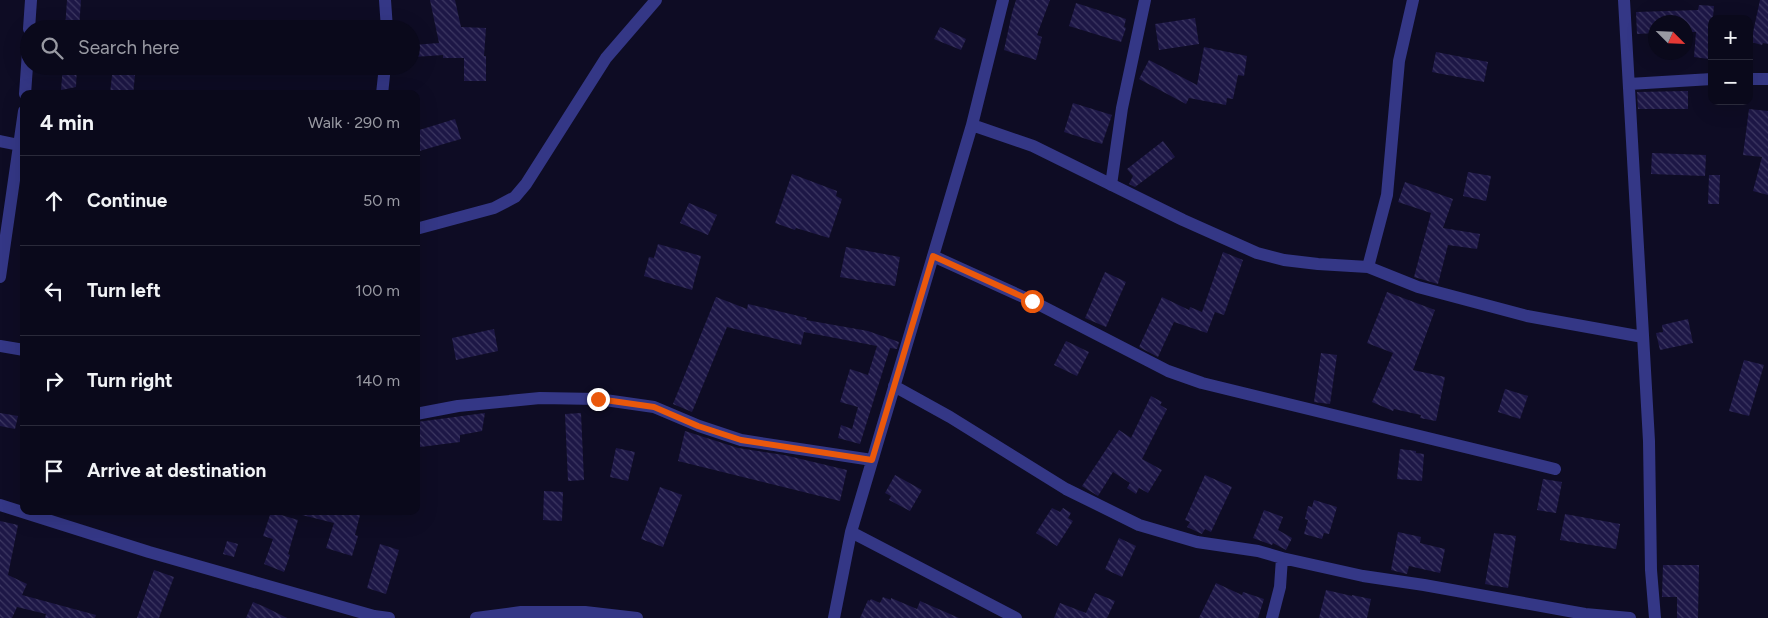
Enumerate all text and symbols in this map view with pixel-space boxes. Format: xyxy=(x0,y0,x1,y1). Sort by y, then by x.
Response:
north arrow xyxy=(1648,15,1693,60)
map controls xyxy=(1708,15,1753,105)
button: + xyxy=(1708,15,1753,60)
search box xyxy=(20,20,420,75)
icon: search xyxy=(38,34,66,62)
text: Search here xyxy=(78,36,180,59)
button: − xyxy=(1708,60,1753,105)
text: 4 min xyxy=(40,110,94,135)
text: Walk · 290 m xyxy=(308,113,400,132)
icon: ahead xyxy=(40,187,68,215)
text: Continue xyxy=(87,189,167,212)
text: 50 m xyxy=(363,191,400,210)
icon: left xyxy=(40,277,68,305)
text: Turn left xyxy=(87,279,161,302)
text: 100 m xyxy=(355,281,400,300)
route start xyxy=(1021,290,1044,313)
icon: right xyxy=(40,367,68,395)
text: Turn right xyxy=(87,369,173,392)
text: 140 m xyxy=(356,371,400,390)
route end xyxy=(587,388,610,411)
icon: arrive xyxy=(40,457,68,485)
text: Arrive at destination xyxy=(87,459,266,482)

